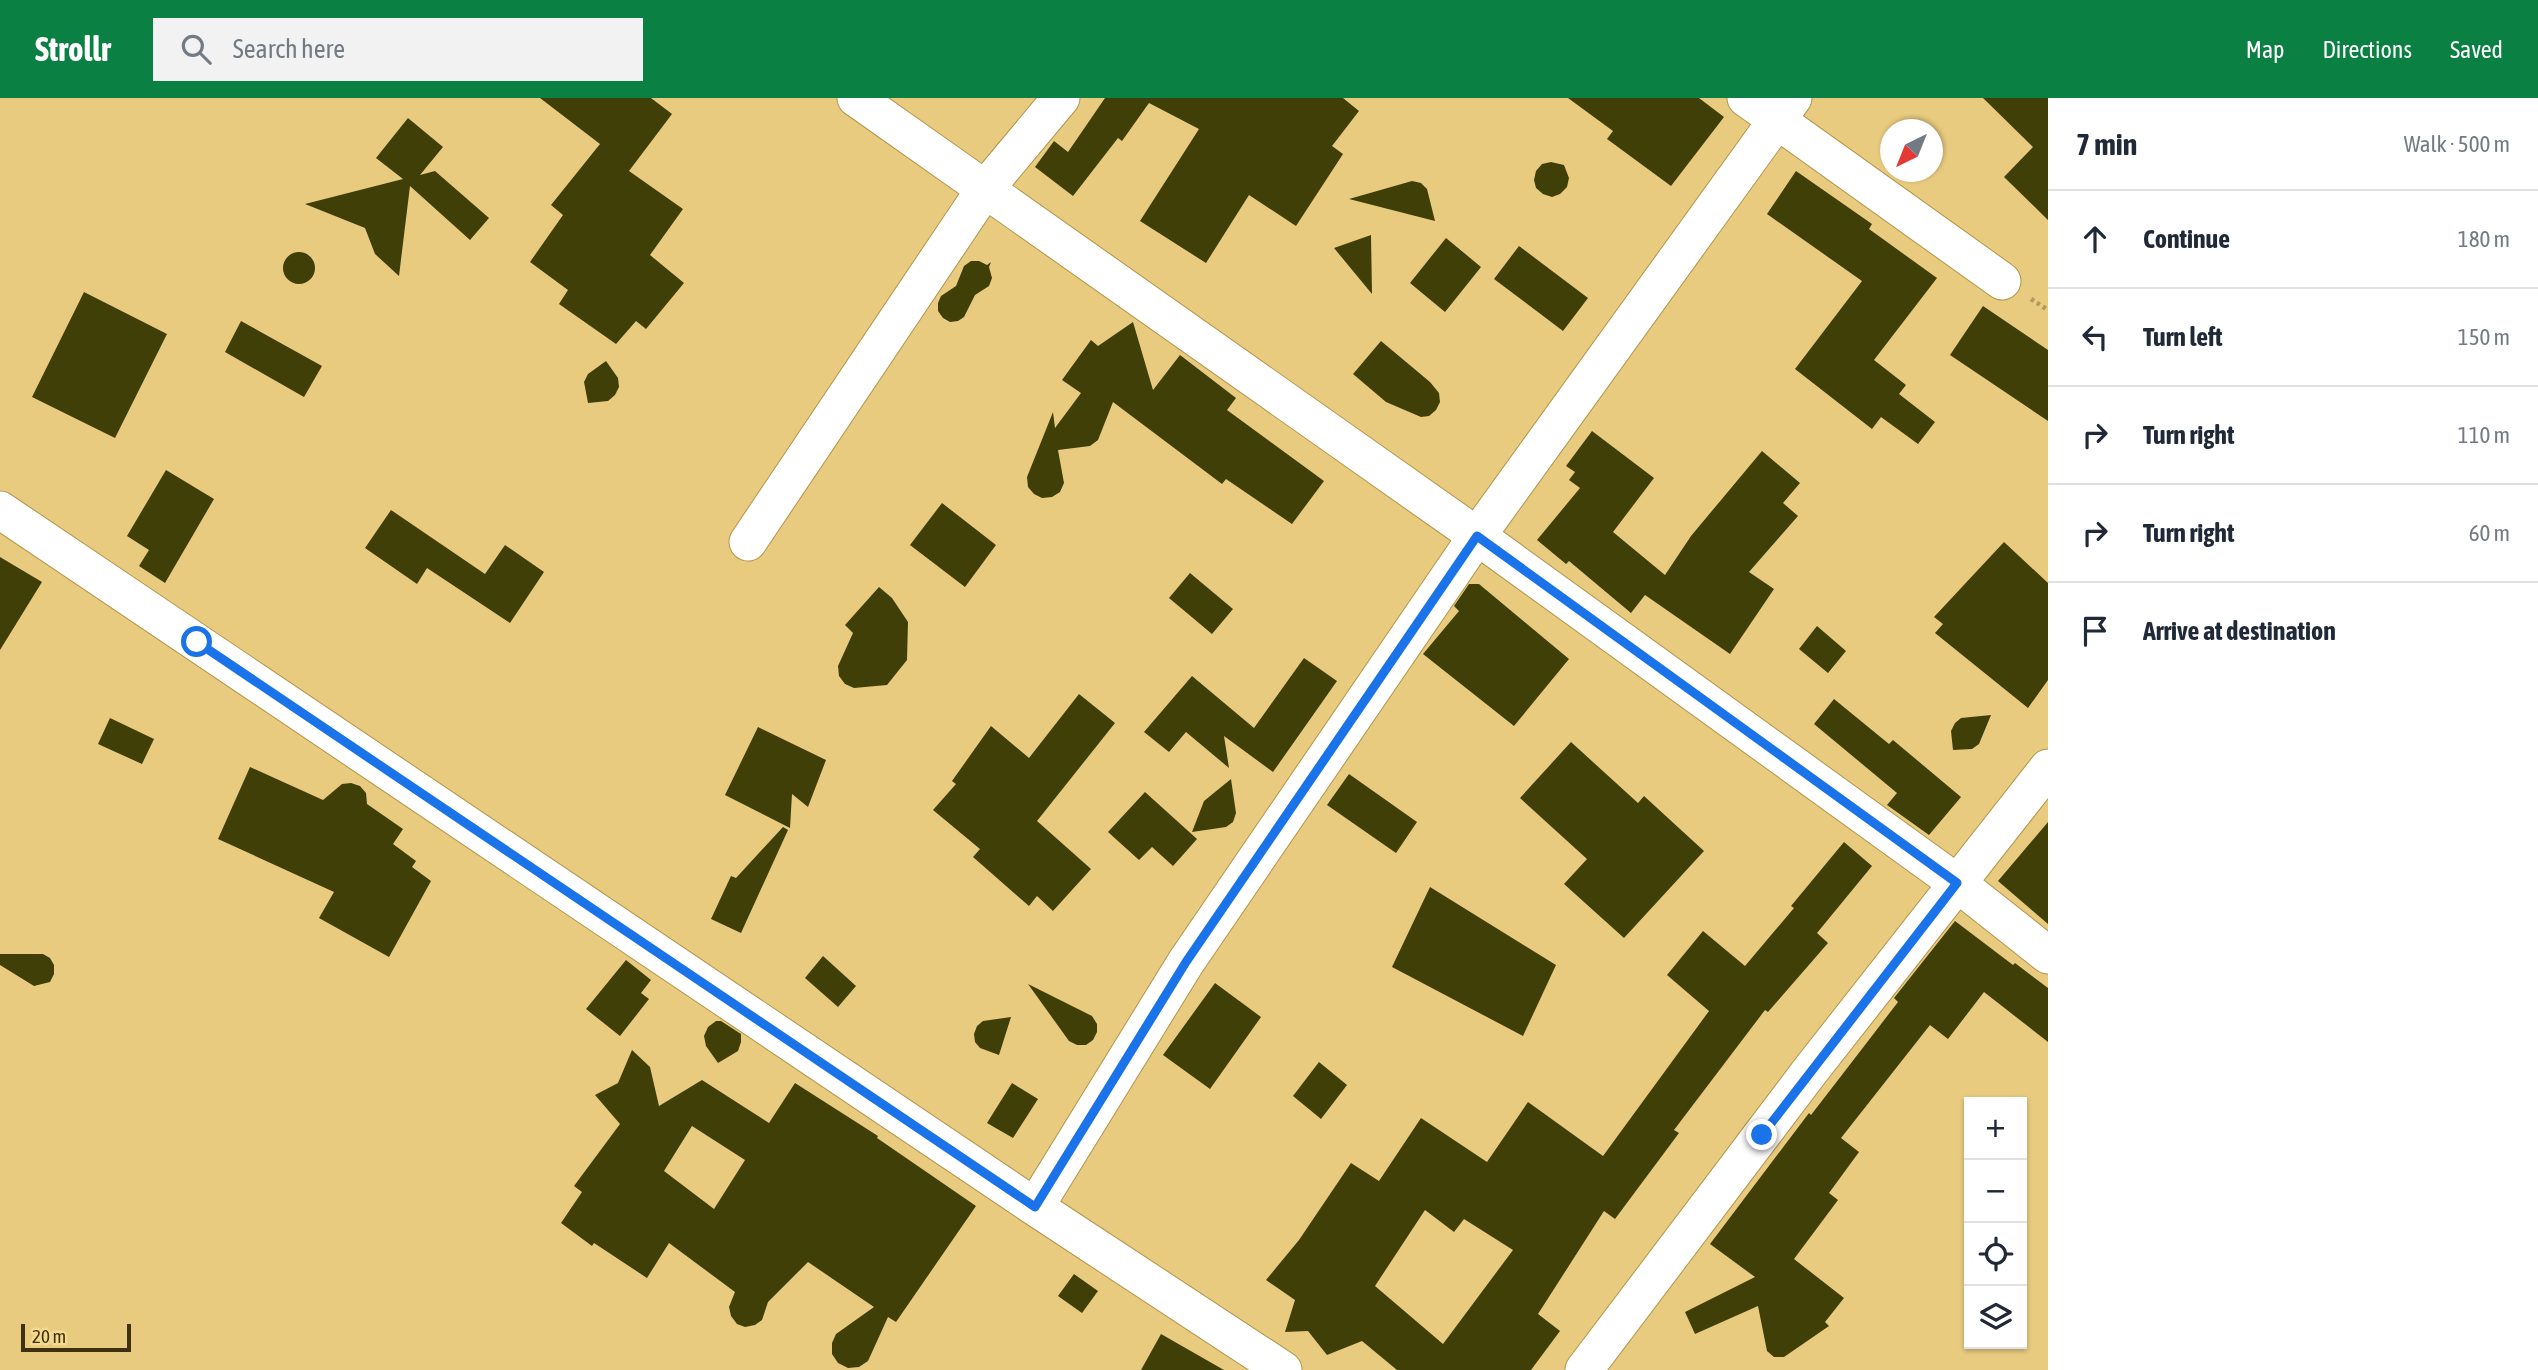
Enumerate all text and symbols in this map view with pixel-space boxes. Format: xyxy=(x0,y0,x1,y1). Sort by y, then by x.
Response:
search box xyxy=(153,18,643,81)
text: Strollr xyxy=(35,30,111,68)
icon: search xyxy=(177,30,215,68)
text: Search here xyxy=(233,34,345,64)
text: Map xyxy=(2246,36,2284,63)
text: Directions xyxy=(2322,36,2412,63)
text: Saved xyxy=(2450,36,2503,63)
north arrow xyxy=(1880,119,1943,182)
text: 7 min xyxy=(2076,127,2137,161)
text: Walk · 500 m xyxy=(2404,131,2510,157)
icon: ahead xyxy=(2076,220,2114,258)
text: Continue xyxy=(2143,224,2230,254)
text: 180 m xyxy=(2458,226,2510,252)
icon: left xyxy=(2076,318,2114,356)
text: Turn left xyxy=(2143,322,2223,352)
text: 150 m xyxy=(2458,324,2510,350)
icon: right xyxy=(2076,416,2114,454)
text: Turn right xyxy=(2143,420,2234,450)
text: 110 m xyxy=(2458,422,2510,448)
icon: right xyxy=(2076,514,2114,552)
text: Turn right xyxy=(2143,518,2234,548)
text: 60 m xyxy=(2469,520,2510,546)
icon: arrive xyxy=(2076,612,2114,650)
text: Arrive at destination xyxy=(2143,616,2336,646)
route start xyxy=(181,626,212,657)
map controls xyxy=(1964,1097,2027,1349)
button: + xyxy=(1964,1097,2027,1160)
route end xyxy=(1746,1119,1777,1150)
button: − xyxy=(1964,1160,2027,1223)
button: locate xyxy=(1964,1223,2027,1286)
button: layers xyxy=(1964,1286,2027,1349)
scale bar xyxy=(21,1321,131,1353)
text: 20 m xyxy=(32,1325,66,1347)

